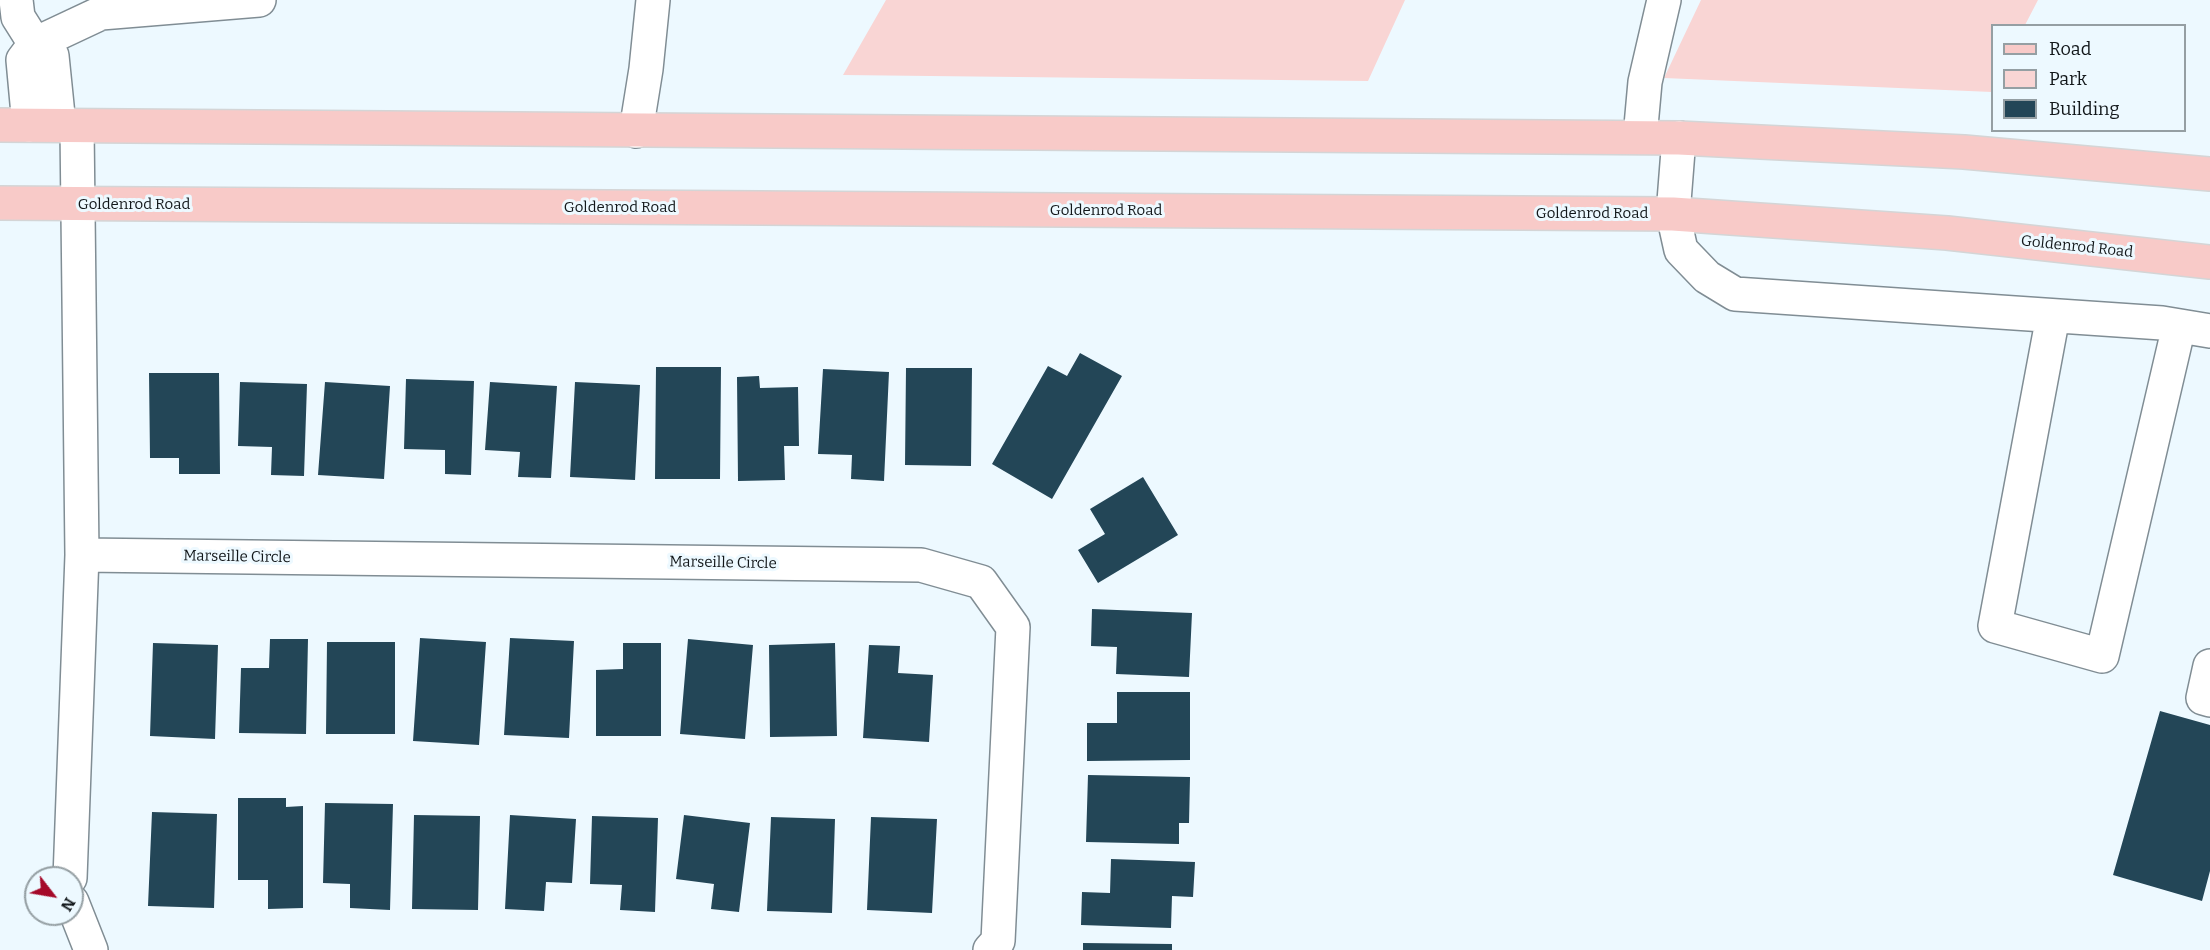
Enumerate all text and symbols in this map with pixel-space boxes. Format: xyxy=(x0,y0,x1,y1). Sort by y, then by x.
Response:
legend xyxy=(1991,24,2186,132)
text: Road xyxy=(2049,38,2091,60)
text: Park xyxy=(2049,68,2087,90)
text: Building xyxy=(2049,98,2120,120)
street label: Goldenrod Road xyxy=(78,196,190,214)
street label: Goldenrod Road xyxy=(564,199,676,217)
street label: Goldenrod Road xyxy=(1050,202,1162,220)
street label: Goldenrod Road xyxy=(1536,205,1648,223)
street label: Goldenrod Road xyxy=(2020,232,2134,262)
street label: Marseille Circle xyxy=(183,547,291,567)
street label: Marseille Circle xyxy=(669,553,777,573)
north arrow xyxy=(24,866,84,926)
text: N xyxy=(57,894,79,915)

